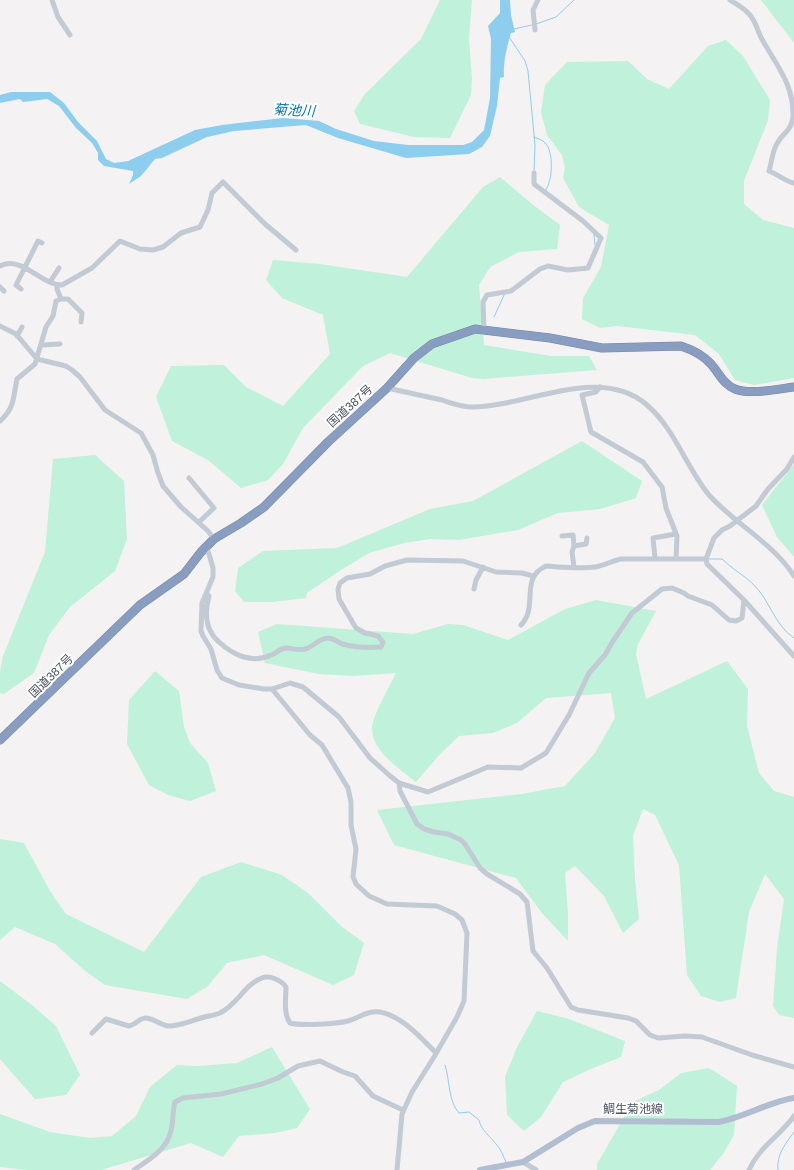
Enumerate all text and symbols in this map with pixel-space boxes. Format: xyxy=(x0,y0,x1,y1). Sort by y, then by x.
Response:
water label: 菊池川 xyxy=(273,101,317,119)
street label: 国道387号 xyxy=(324,382,376,430)
street label: 国道387号 xyxy=(26,652,76,700)
street label: 鯛生菊池線 xyxy=(603,1102,663,1116)

